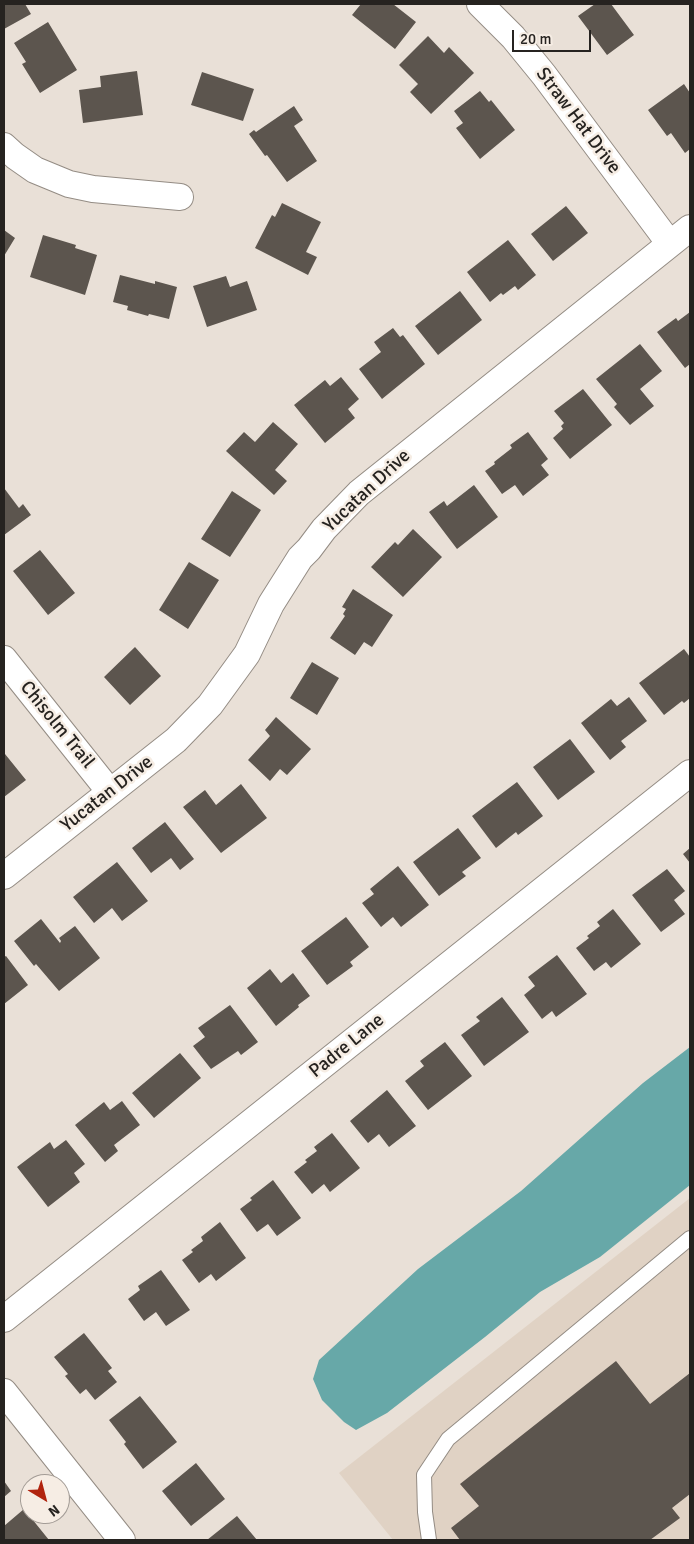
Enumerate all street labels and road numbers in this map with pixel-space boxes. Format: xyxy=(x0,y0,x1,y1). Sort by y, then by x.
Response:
street label: Straw Hat Drive xyxy=(531,63,625,179)
street label: Yucatan Drive xyxy=(319,445,415,537)
street label: Chisolm Trail xyxy=(15,677,99,773)
street label: Yucatan Drive xyxy=(56,751,158,837)
street label: Padre Lane xyxy=(305,1009,389,1083)

